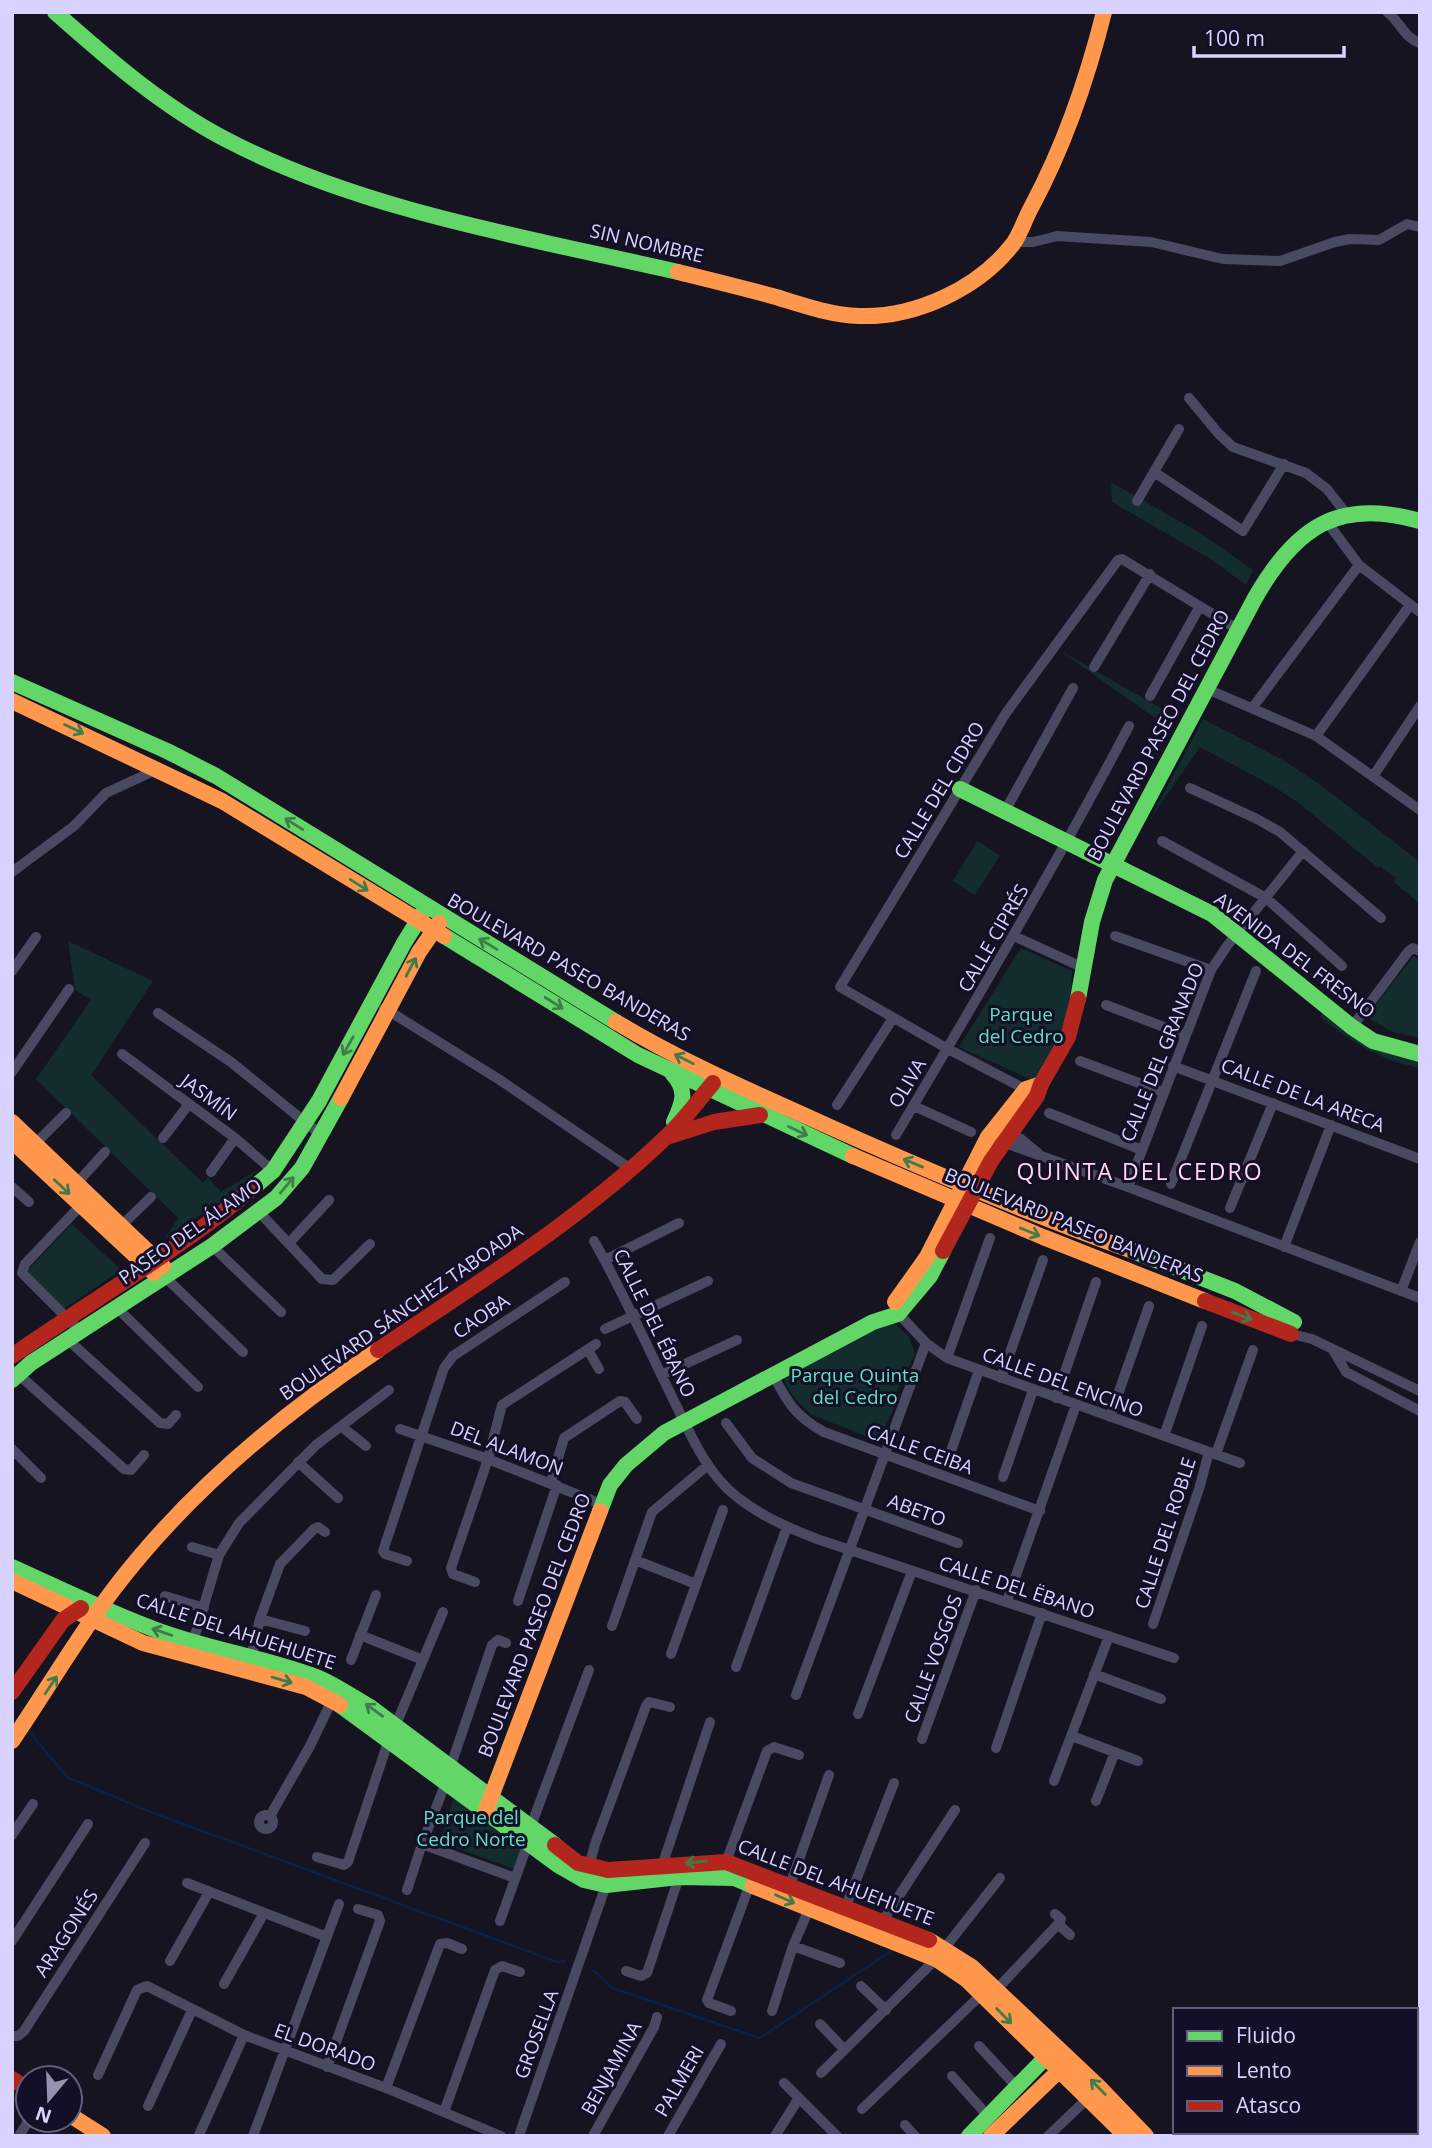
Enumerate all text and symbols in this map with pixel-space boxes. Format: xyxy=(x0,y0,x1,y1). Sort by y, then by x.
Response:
scale bar xyxy=(1194,14,1344,58)
text: 100 m xyxy=(1204,24,1265,52)
street label: SIN NOMBRE xyxy=(588,217,706,269)
street label: BOULEVARD PASEO DEL CEDRO xyxy=(1080,605,1236,865)
street label: CALLE DEL CIDRO xyxy=(888,716,990,864)
one-way arrow xyxy=(63,723,84,736)
one-way arrow xyxy=(285,816,305,830)
one-way arrow xyxy=(349,879,369,893)
street label: CALLE CIPRÉS xyxy=(952,879,1034,997)
street label: AVENIDA DEL FRESNO xyxy=(1209,886,1381,1024)
street label: BOULEVARD PASEO BANDERAS xyxy=(443,887,695,1047)
one-way arrow xyxy=(478,936,498,950)
one-way arrow xyxy=(405,957,419,978)
street label: CALLE DEL GRANADO xyxy=(1114,959,1210,1145)
one-way arrow xyxy=(544,996,563,1010)
park label: Parque del Cedro xyxy=(978,1001,1064,1049)
one-way arrow xyxy=(341,1035,355,1055)
one-way arrow xyxy=(674,1051,695,1065)
street label: CALLE DE LA ARECA xyxy=(1217,1052,1389,1138)
street label: OLIVA xyxy=(882,1053,932,1113)
street label: JASMÍN xyxy=(174,1066,243,1126)
one-way arrow xyxy=(787,1125,808,1139)
district label: QUINTA DEL CEDRO xyxy=(1016,1155,1264,1187)
one-way arrow xyxy=(903,1156,924,1169)
street label: BOULEVARD PASEO BANDERAS xyxy=(941,1161,1207,1289)
street label: PASEO DEL ÁLAMO xyxy=(113,1172,267,1290)
one-way arrow xyxy=(279,1177,295,1195)
one-way arrow xyxy=(53,1179,70,1196)
street label: BOULEVARD SÁNCHEZ TABOADA xyxy=(274,1218,528,1406)
one-way arrow xyxy=(1019,1226,1041,1239)
street label: CALLE DEL ÉBANO xyxy=(608,1244,702,1402)
street label: CAOBA xyxy=(448,1288,514,1344)
one-way arrow xyxy=(1231,1310,1252,1323)
street label: CALLE DEL ENCINO xyxy=(979,1341,1147,1423)
park label: Parque Quinta del Cedro xyxy=(791,1362,919,1410)
street label: DEL ALAMON xyxy=(447,1414,567,1482)
street label: CALLE CEIBA xyxy=(863,1418,977,1480)
street label: CALLE DEL ROBLE xyxy=(1128,1454,1202,1612)
street label: ABETO xyxy=(884,1488,950,1532)
street label: BOULEVARD PASEO DEL CEDRO xyxy=(471,1489,597,1761)
street label: CALLE DEL ËBANO xyxy=(936,1550,1098,1624)
street label: CALLE DEL AHUEHUETE xyxy=(133,1586,339,1676)
street label: CALLE VOSGOS xyxy=(898,1591,968,1727)
one-way arrow xyxy=(152,1625,174,1637)
one-way arrow xyxy=(44,1675,58,1695)
one-way arrow xyxy=(271,1675,293,1688)
one-way arrow xyxy=(365,1703,384,1718)
park label: Parque del Cedro Norte xyxy=(416,1804,526,1852)
street label: CALLE DEL AHUEHUETE xyxy=(734,1833,938,1931)
one-way arrow xyxy=(685,1856,708,1869)
street label: ARAGONÉS xyxy=(28,1884,104,1982)
one-way arrow xyxy=(774,1893,795,1906)
street label: GROSELLA xyxy=(508,1986,564,2082)
one-way arrow xyxy=(995,2007,1012,2024)
legend xyxy=(1173,2008,1418,2134)
street label: EL DORADO xyxy=(271,2017,379,2077)
street label: BENJAMINA xyxy=(575,2017,647,2119)
text: Fluido xyxy=(1236,2021,1296,2049)
street label: PALMERI xyxy=(648,2041,710,2121)
text: Lento xyxy=(1236,2056,1292,2084)
north arrow xyxy=(14,2064,84,2134)
one-way arrow xyxy=(1090,2078,1107,2095)
text: Atasco xyxy=(1236,2091,1301,2119)
text: N xyxy=(32,2100,55,2130)

